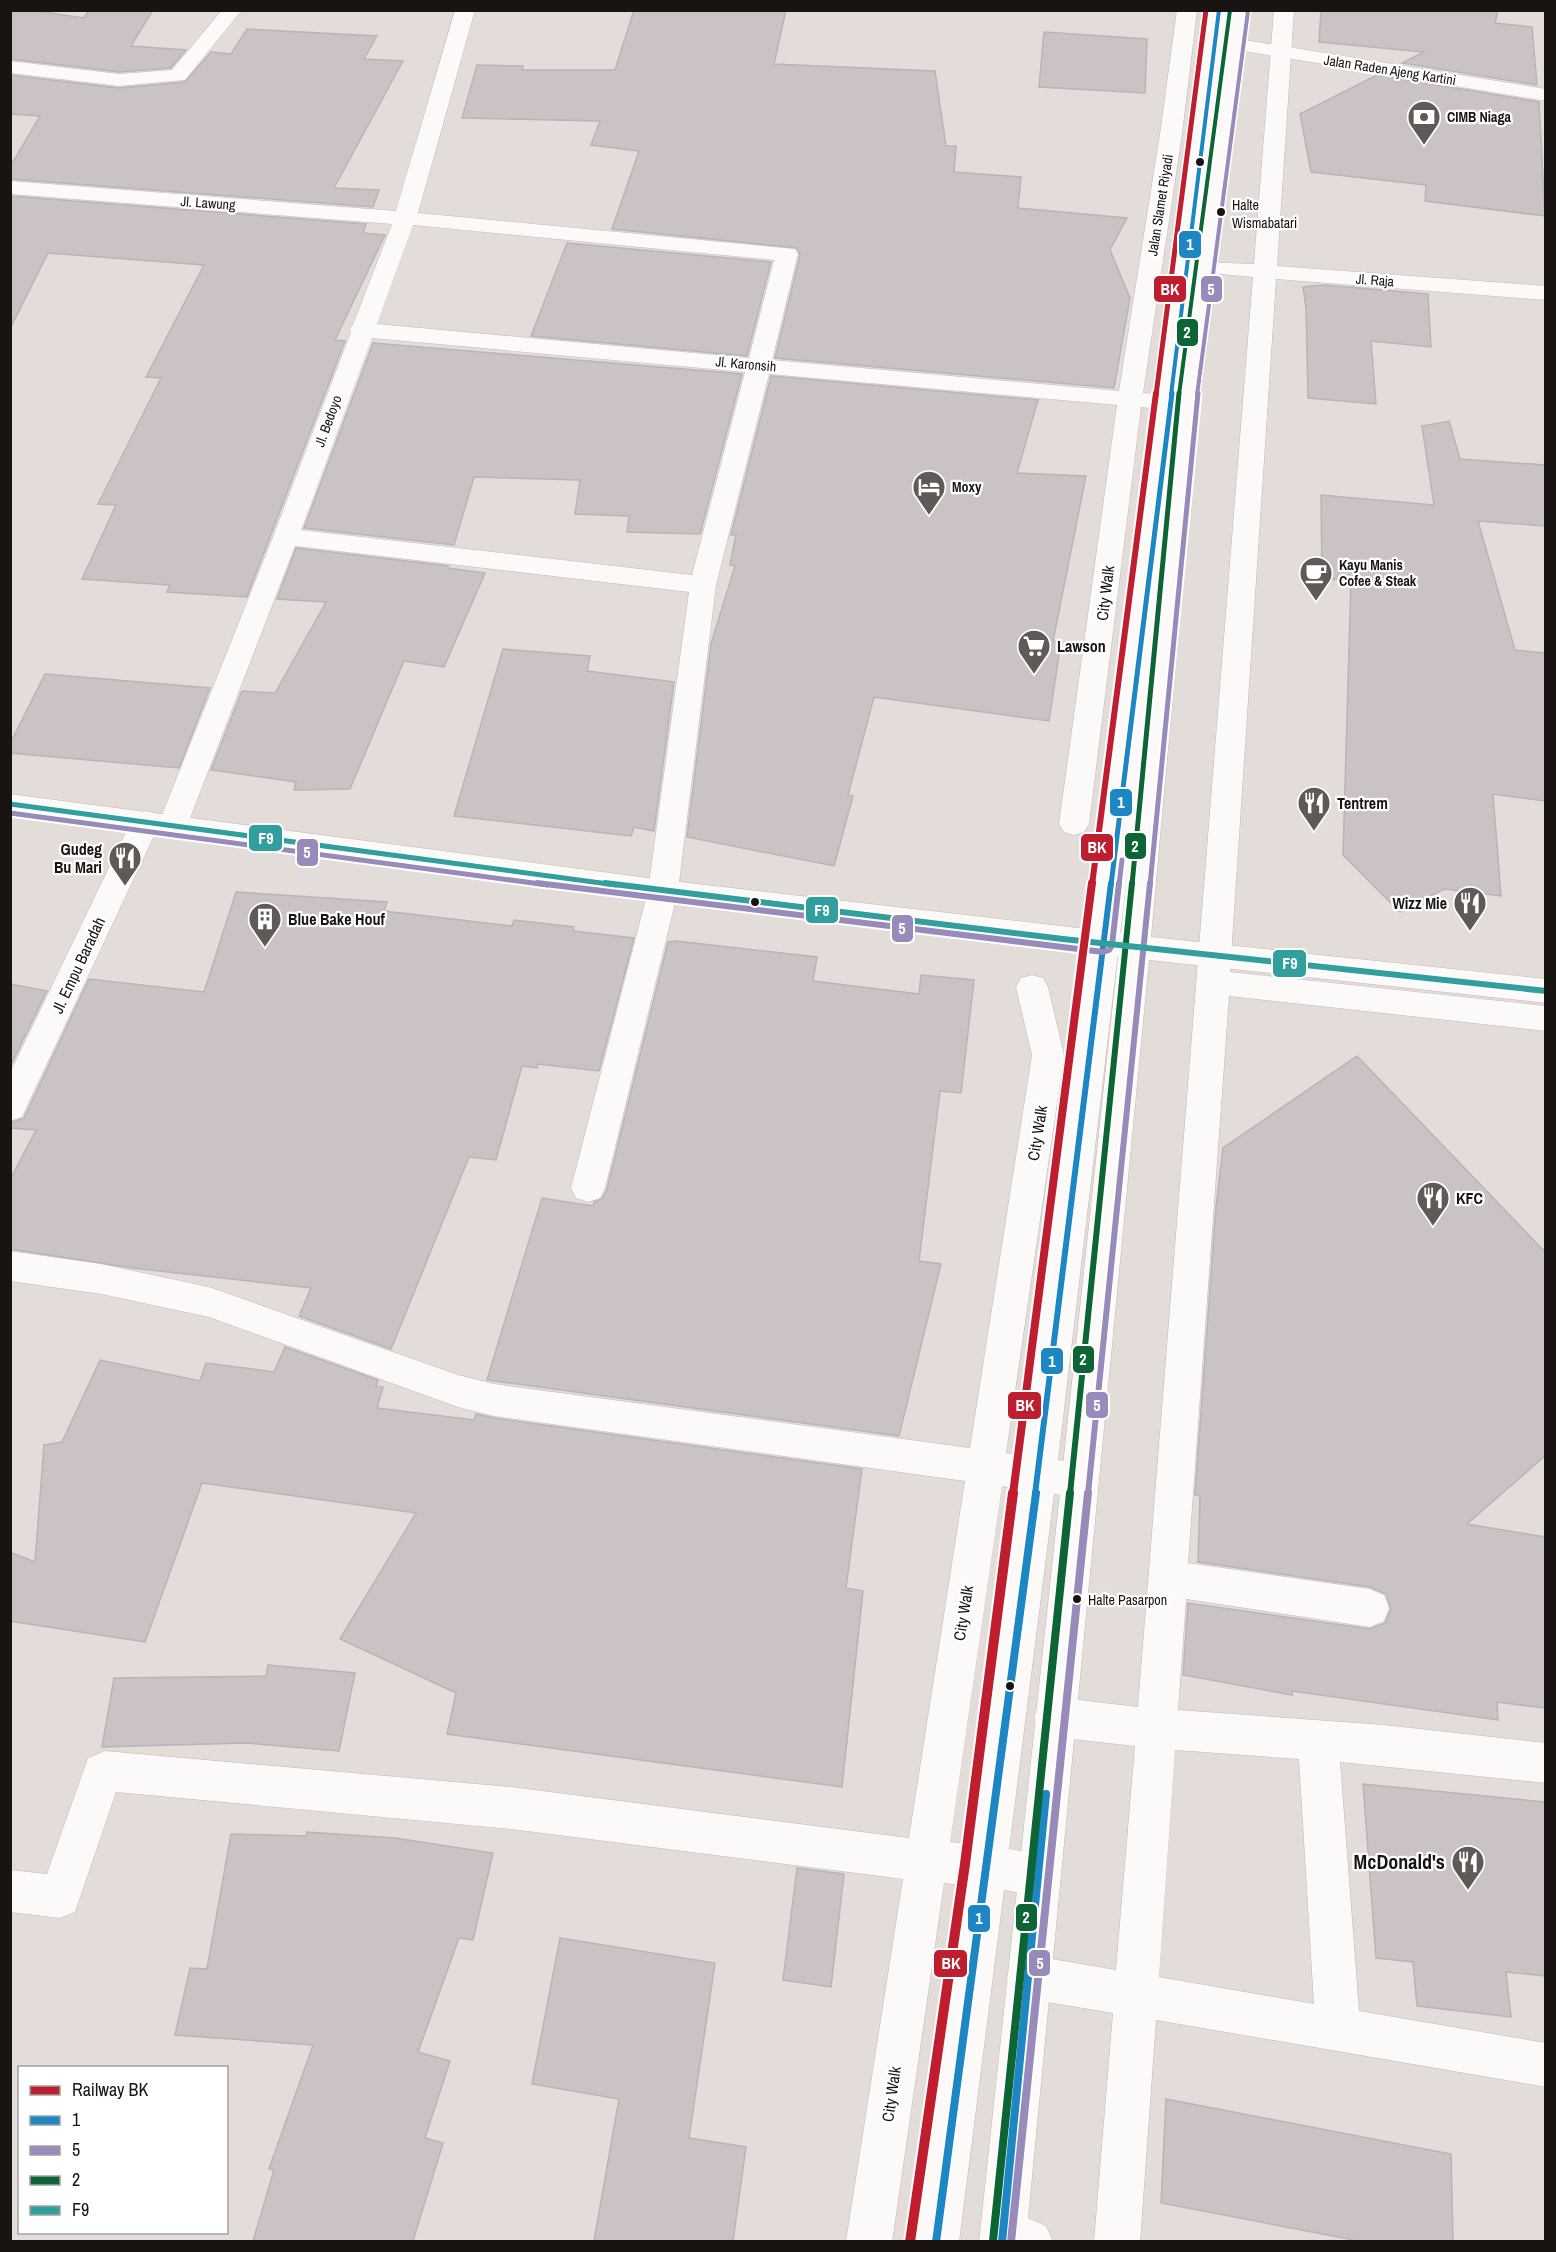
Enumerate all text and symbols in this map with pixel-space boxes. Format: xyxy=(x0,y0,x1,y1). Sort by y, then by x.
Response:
street label: Jalan Raden Ajeng Kartini xyxy=(1323,51,1457,89)
bank icon: CIMB Niaga xyxy=(1406,99,1442,146)
place label: CIMB Niaga xyxy=(1447,108,1511,126)
street label: Jalan Slamet Riyadi xyxy=(1143,153,1177,257)
unlabelled marker xyxy=(1194,156,1206,168)
street label: Jl. Lawung xyxy=(180,192,237,214)
place label: Halte Wismabatari xyxy=(1232,196,1297,232)
marker: Halte Wismabatari xyxy=(1215,206,1227,218)
line badge: 1 xyxy=(1178,230,1202,259)
text: 1 xyxy=(1186,233,1194,255)
street label: Jl. Raja xyxy=(1355,270,1395,290)
line badge: BK xyxy=(1153,275,1187,303)
line badge: 5 xyxy=(1200,275,1223,303)
text: BK xyxy=(1161,278,1180,300)
text: 5 xyxy=(1207,278,1215,300)
line badge: 2 xyxy=(1176,318,1199,347)
text: 2 xyxy=(1183,321,1191,343)
street label: Jl. Karonsih xyxy=(715,352,777,376)
street label: Jl. Bedoyo xyxy=(310,393,346,449)
hotel icon: Moxy xyxy=(911,469,947,516)
place label: Moxy xyxy=(952,478,982,496)
cafe icon: Kayu Manis Cofee & Steak xyxy=(1298,555,1334,602)
place label: Kayu Manis Cofee & Steak xyxy=(1339,556,1417,590)
street label: City Walk xyxy=(1091,564,1119,622)
supermarket icon: Lawson xyxy=(1016,628,1052,675)
place label: Lawson xyxy=(1057,635,1106,657)
restaurant icon: Tentrem xyxy=(1296,785,1332,832)
line badge: 1 xyxy=(1109,788,1133,817)
text: 1 xyxy=(1117,791,1125,813)
place label: Tentrem xyxy=(1337,792,1388,814)
line badge: F9 xyxy=(248,824,283,852)
text: F9 xyxy=(258,827,274,849)
line badge: 2 xyxy=(1124,832,1147,860)
line badge: BK xyxy=(1080,833,1114,862)
text: 2 xyxy=(1131,835,1139,857)
text: BK xyxy=(1088,836,1107,858)
place label: Gudeg Bu Mari xyxy=(54,838,102,878)
line badge: 5 xyxy=(296,838,319,867)
restaurant icon: Gudeg Bu Mari xyxy=(107,840,143,887)
text: 5 xyxy=(303,841,311,863)
restaurant icon: Wizz Mie xyxy=(1452,885,1488,932)
place label: Wizz Mie xyxy=(1392,892,1447,914)
unlabelled marker xyxy=(749,896,761,908)
line badge: F9 xyxy=(805,896,839,924)
text: F9 xyxy=(814,899,830,921)
building icon: Blue Bake Houf xyxy=(247,901,283,948)
place label: Blue Bake Houf xyxy=(288,908,386,930)
street label: Jl. Empu Baradah xyxy=(46,913,110,1017)
line badge: 5 xyxy=(891,914,914,943)
text: 5 xyxy=(898,917,906,939)
line badge: F9 xyxy=(1272,949,1307,978)
text: F9 xyxy=(1282,952,1298,974)
street label: City Walk xyxy=(1022,1103,1052,1162)
restaurant icon: KFC xyxy=(1415,1180,1451,1227)
place label: KFC xyxy=(1456,1187,1483,1209)
line badge: 2 xyxy=(1072,1345,1095,1374)
line badge: 1 xyxy=(1040,1347,1064,1375)
text: 2 xyxy=(1079,1348,1087,1370)
text: 1 xyxy=(1048,1350,1056,1372)
line badge: BK xyxy=(1007,1391,1042,1420)
line badge: 5 xyxy=(1085,1391,1109,1419)
text: BK xyxy=(1016,1394,1035,1416)
text: 5 xyxy=(1093,1394,1101,1416)
street label: City Walk xyxy=(948,1583,978,1642)
place label: Halte Pasarpon xyxy=(1088,1591,1167,1609)
marker: Halte Pasarpon xyxy=(1071,1593,1083,1605)
unlabelled marker xyxy=(1004,1680,1016,1692)
restaurant icon: McDonald's xyxy=(1450,1844,1486,1891)
place label: McDonald's xyxy=(1354,1848,1445,1875)
line badge: 2 xyxy=(1015,1903,1038,1932)
line badge: 1 xyxy=(967,1904,991,1933)
text: 2 xyxy=(1022,1906,1030,1928)
text: 1 xyxy=(975,1907,983,1929)
line badge: BK xyxy=(933,1949,968,1978)
line badge: 5 xyxy=(1028,1949,1051,1977)
text: BK xyxy=(942,1952,961,1974)
text: 5 xyxy=(1036,1952,1044,1974)
street label: City Walk xyxy=(876,2064,906,2123)
legend xyxy=(18,2066,228,2234)
text: Railway BK xyxy=(72,2077,148,2102)
text: 1 xyxy=(72,2107,81,2132)
text: 5 xyxy=(72,2137,80,2162)
text: 2 xyxy=(72,2167,80,2192)
text: F9 xyxy=(72,2197,89,2222)

